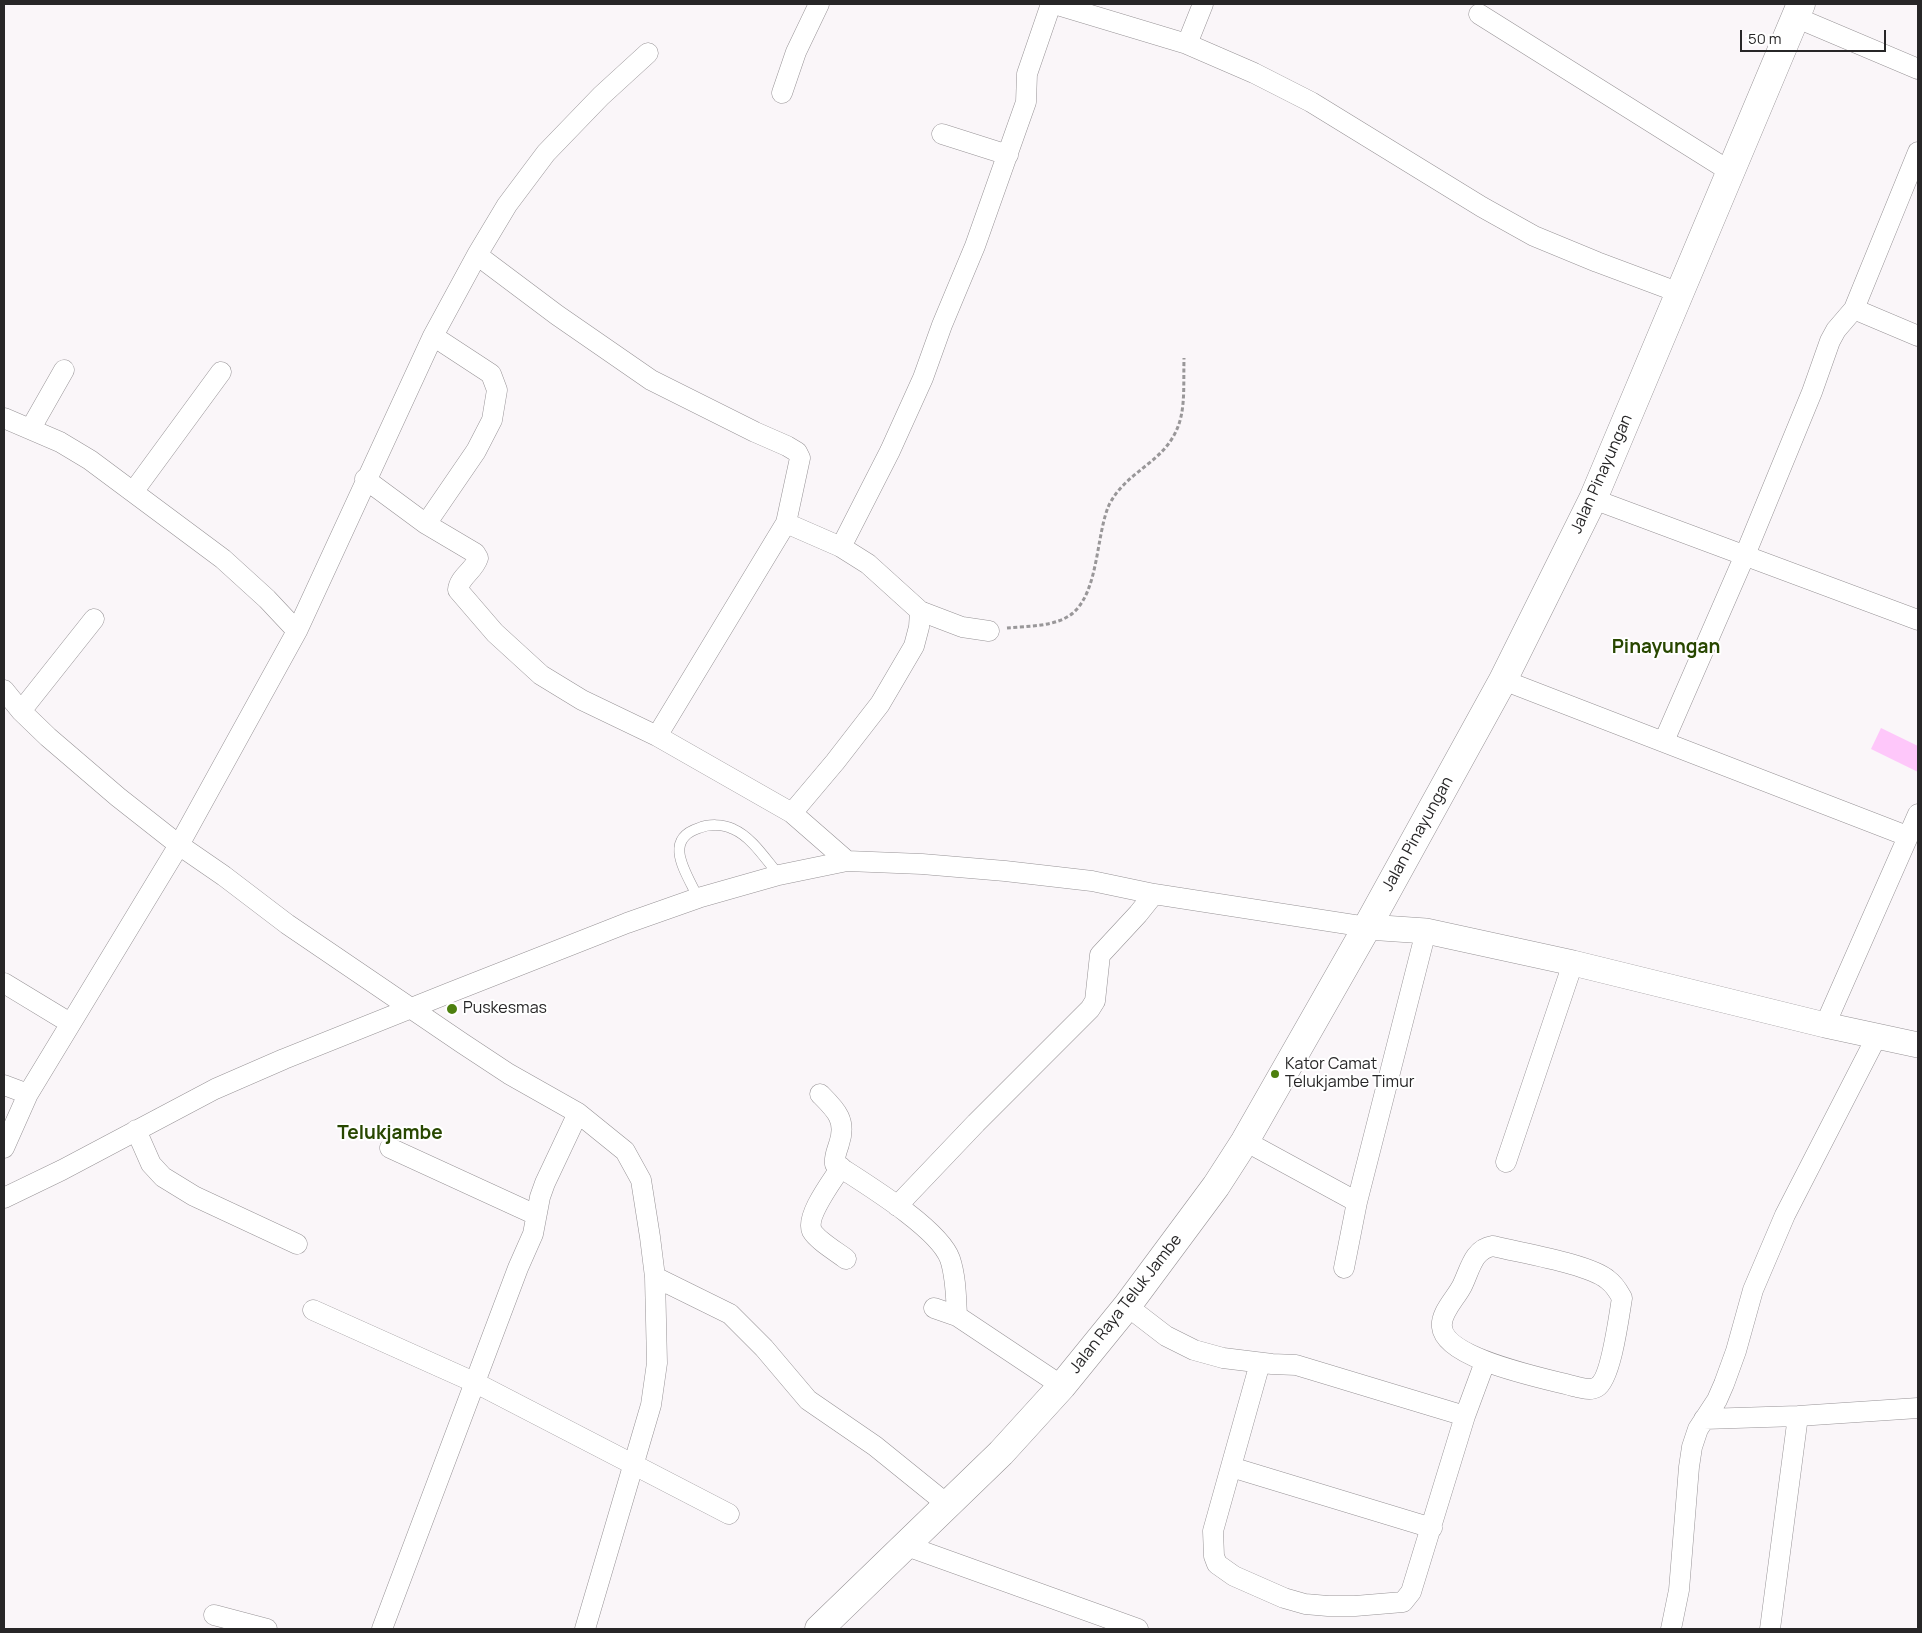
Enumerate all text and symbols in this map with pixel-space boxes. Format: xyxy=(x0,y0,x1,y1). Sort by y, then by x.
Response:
scale bar xyxy=(1742,20,1888,52)
text: 50 m xyxy=(1748,28,1782,49)
street label: Jalan Pinayungan xyxy=(1567,412,1637,536)
district label: Pinayungan xyxy=(1612,637,1720,659)
street label: Jalan Pinayungan xyxy=(1379,773,1457,895)
place label: Puskesmas xyxy=(463,999,547,1019)
marker: Puskesmas xyxy=(445,1002,459,1016)
place label: Kator Camat Telukjambe Timur xyxy=(1285,1055,1414,1093)
marker: Kator Camat Telukjambe Timur xyxy=(1269,1068,1281,1080)
district label: Telukjambe xyxy=(337,1123,443,1145)
street label: Jalan Raya Teluk Jambe xyxy=(1066,1231,1186,1377)

